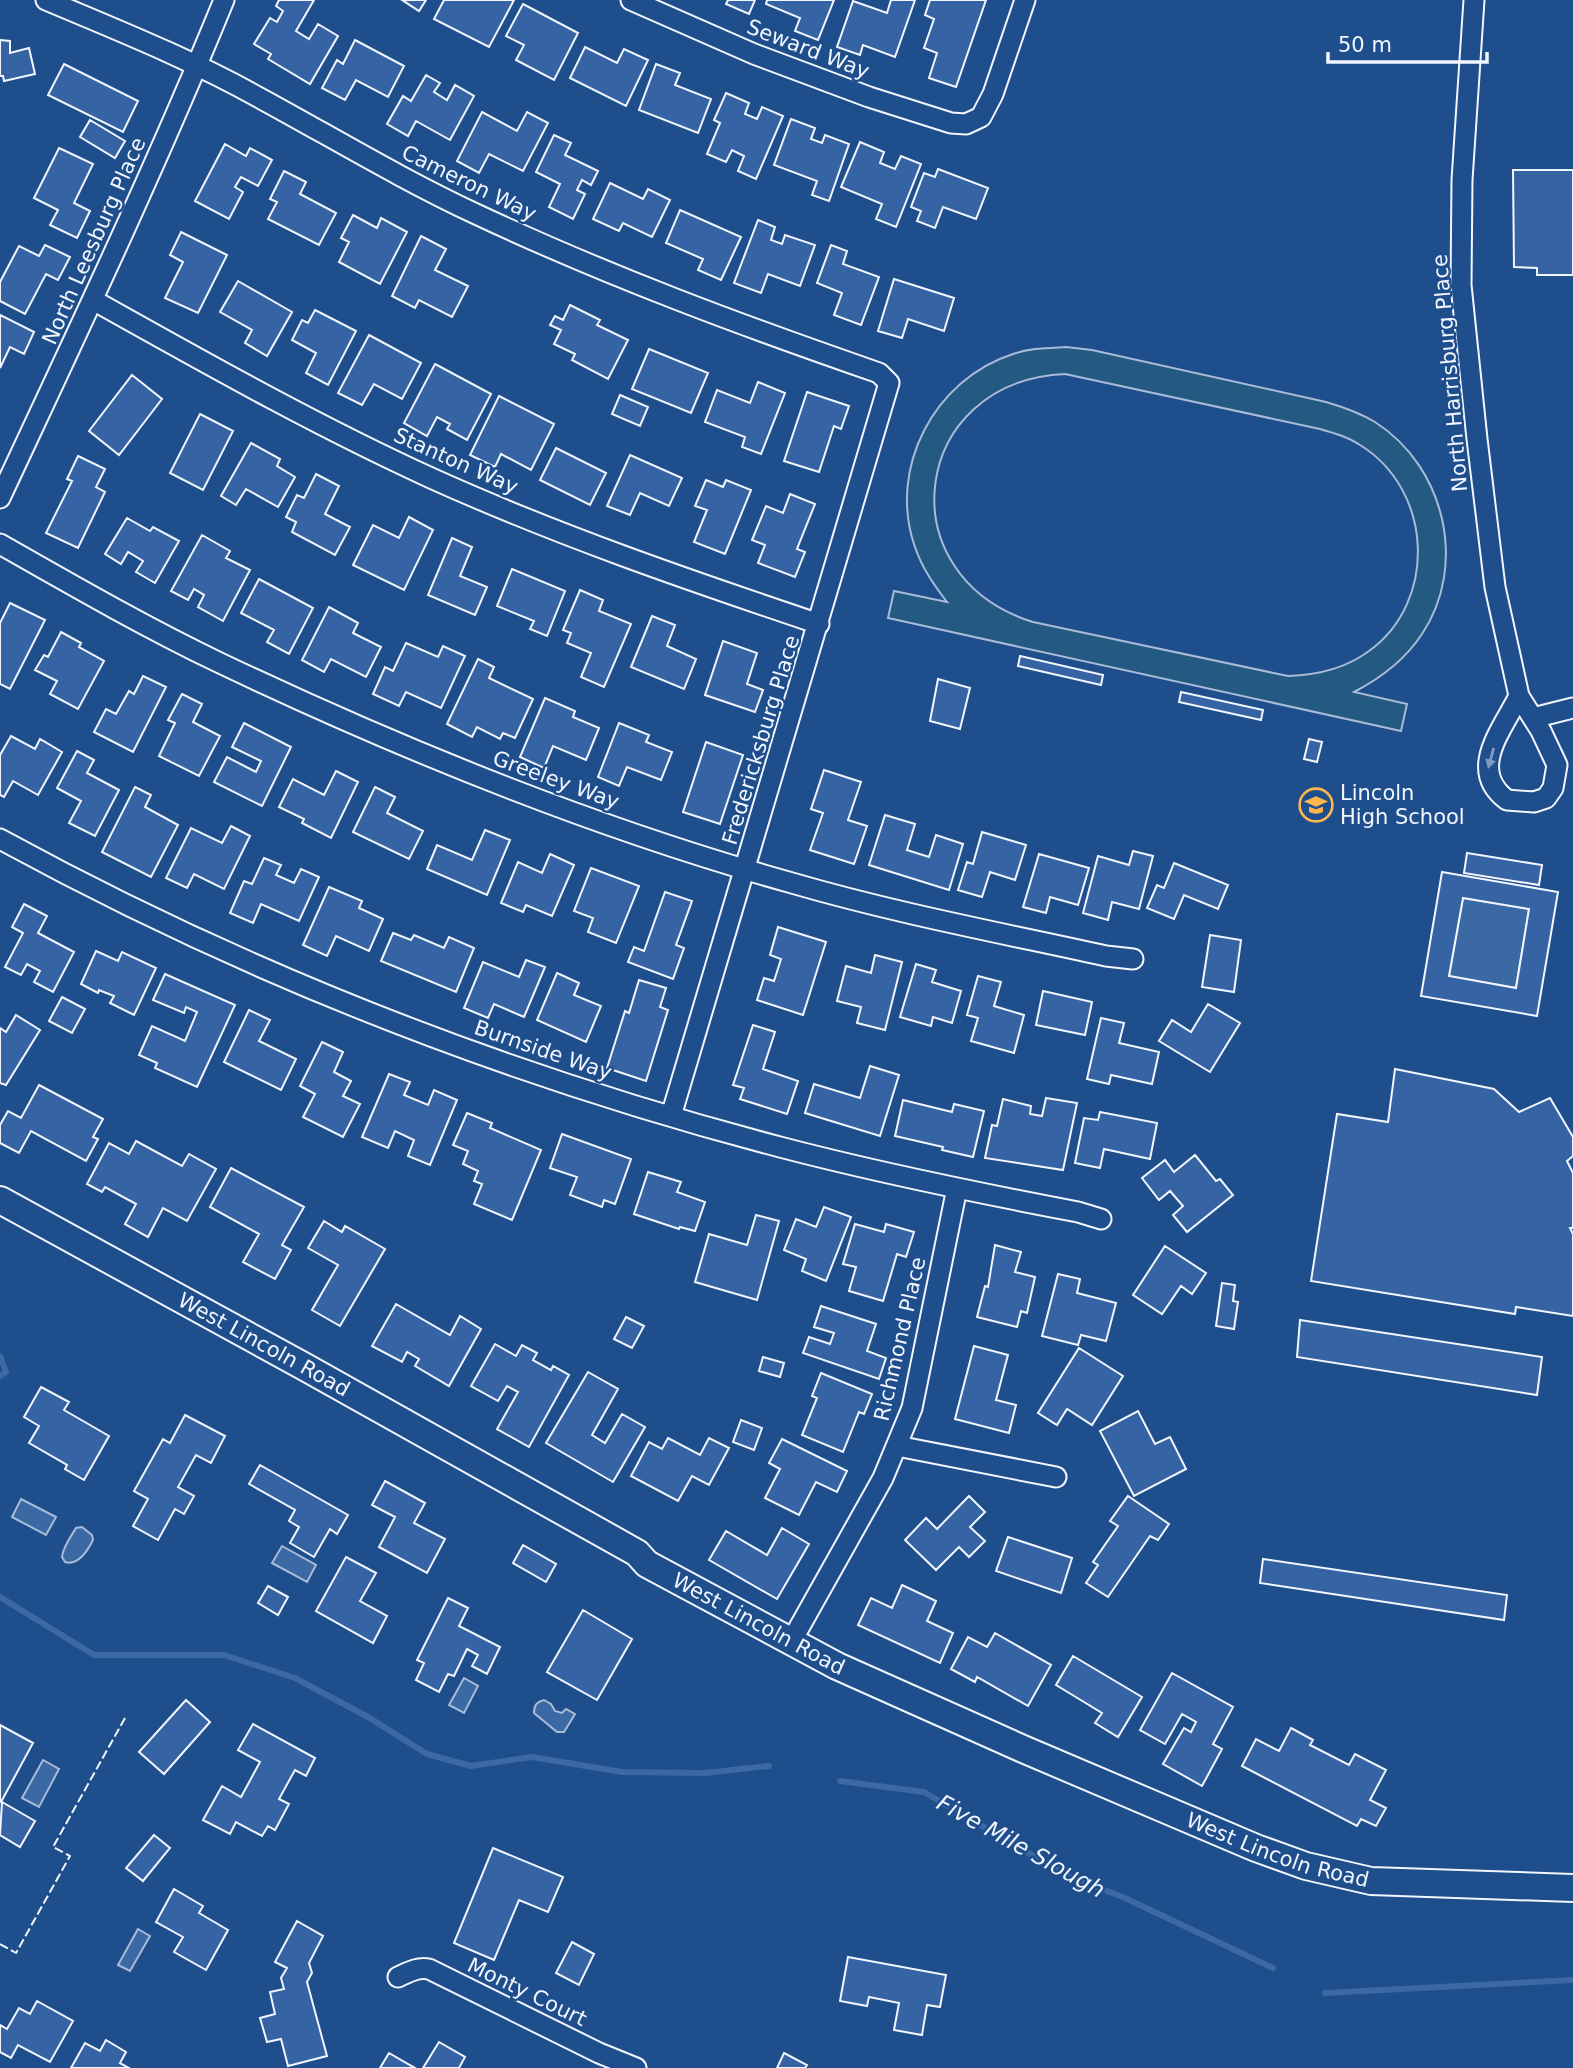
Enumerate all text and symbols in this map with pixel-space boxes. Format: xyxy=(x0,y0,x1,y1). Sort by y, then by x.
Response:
street label: Seward Way xyxy=(743,15,873,83)
scale bar xyxy=(1328,21,1487,65)
text: 50 m xyxy=(1338,33,1392,57)
street label: North Leesburg Place xyxy=(37,134,151,348)
street label: Cameron Way xyxy=(398,140,540,226)
street label: North Harrisburg Place xyxy=(1428,253,1472,493)
street label: Stanton Way xyxy=(390,423,522,499)
street label: Fredericksburg Place xyxy=(718,632,804,848)
street label: Greeley Way xyxy=(489,746,623,814)
one-way arrow xyxy=(1485,747,1496,769)
place label: Lincoln High School xyxy=(1340,781,1465,829)
school or university icon: Lincoln High School xyxy=(1297,786,1335,824)
street label: Burnside Way xyxy=(471,1015,615,1085)
street label: Richmond Place xyxy=(869,1255,931,1423)
street label: West Lincoln Road xyxy=(174,1288,354,1402)
street label: West Lincoln Road xyxy=(668,1568,849,1680)
water label: Five Mile Slough xyxy=(933,1789,1109,1903)
street label: West Lincoln Road xyxy=(1183,1808,1371,1892)
street label: Monty Court xyxy=(464,1953,590,2031)

